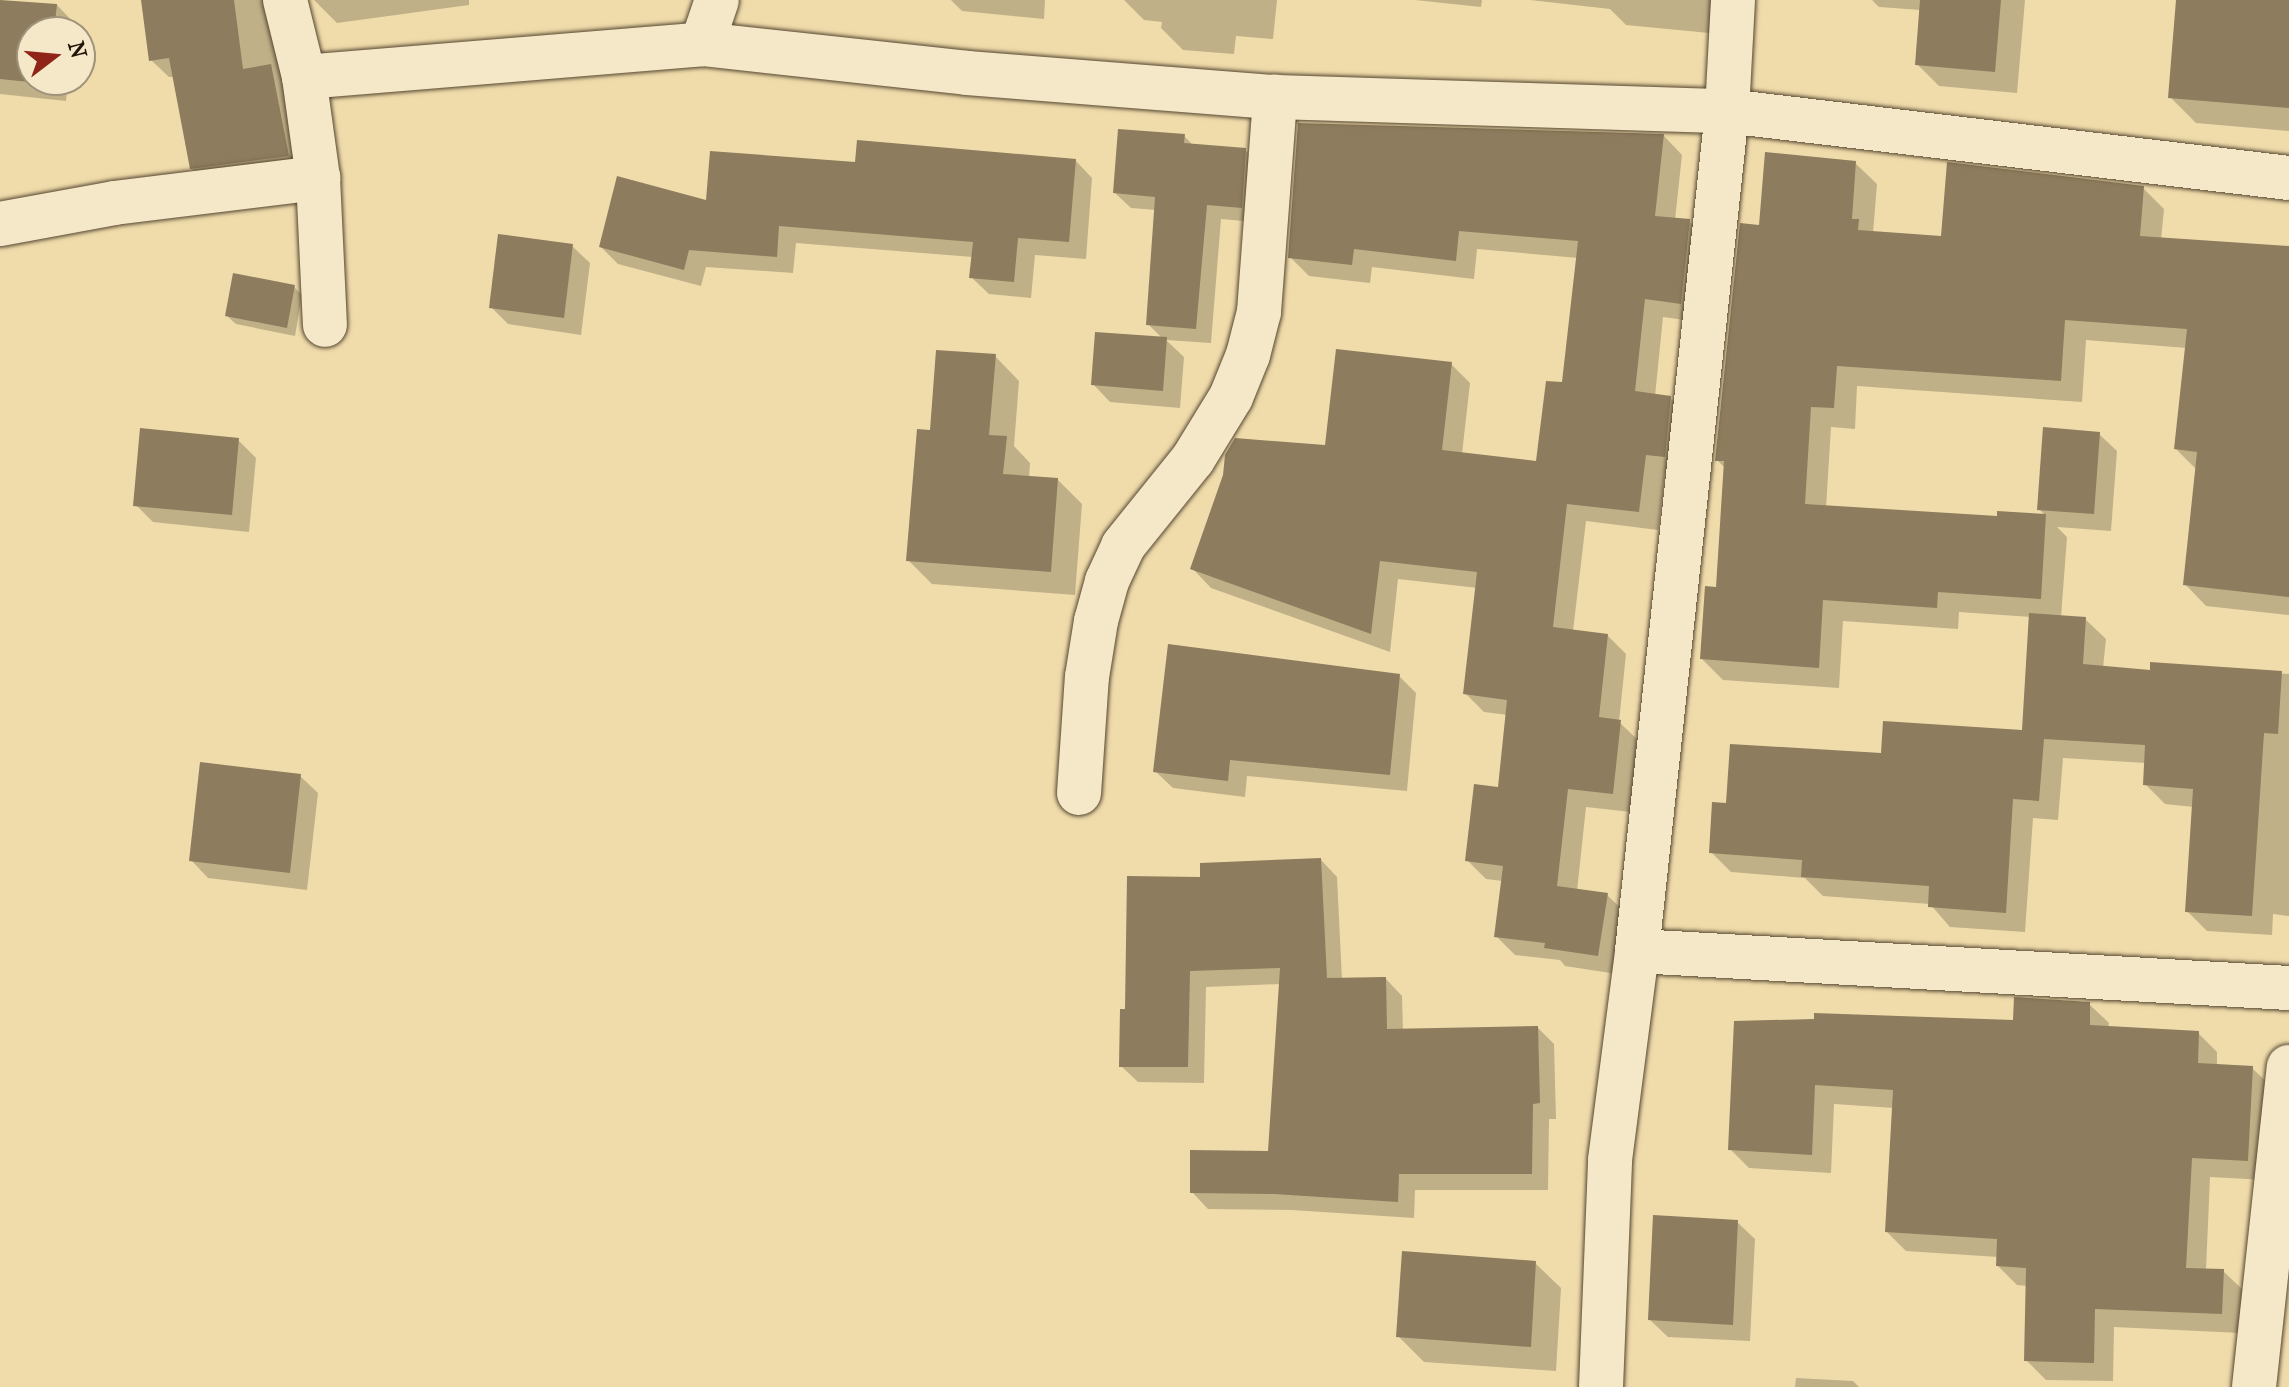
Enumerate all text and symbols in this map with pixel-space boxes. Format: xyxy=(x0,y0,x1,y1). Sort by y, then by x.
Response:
north arrow xyxy=(16,16,96,96)
text: N xyxy=(62,38,92,62)

